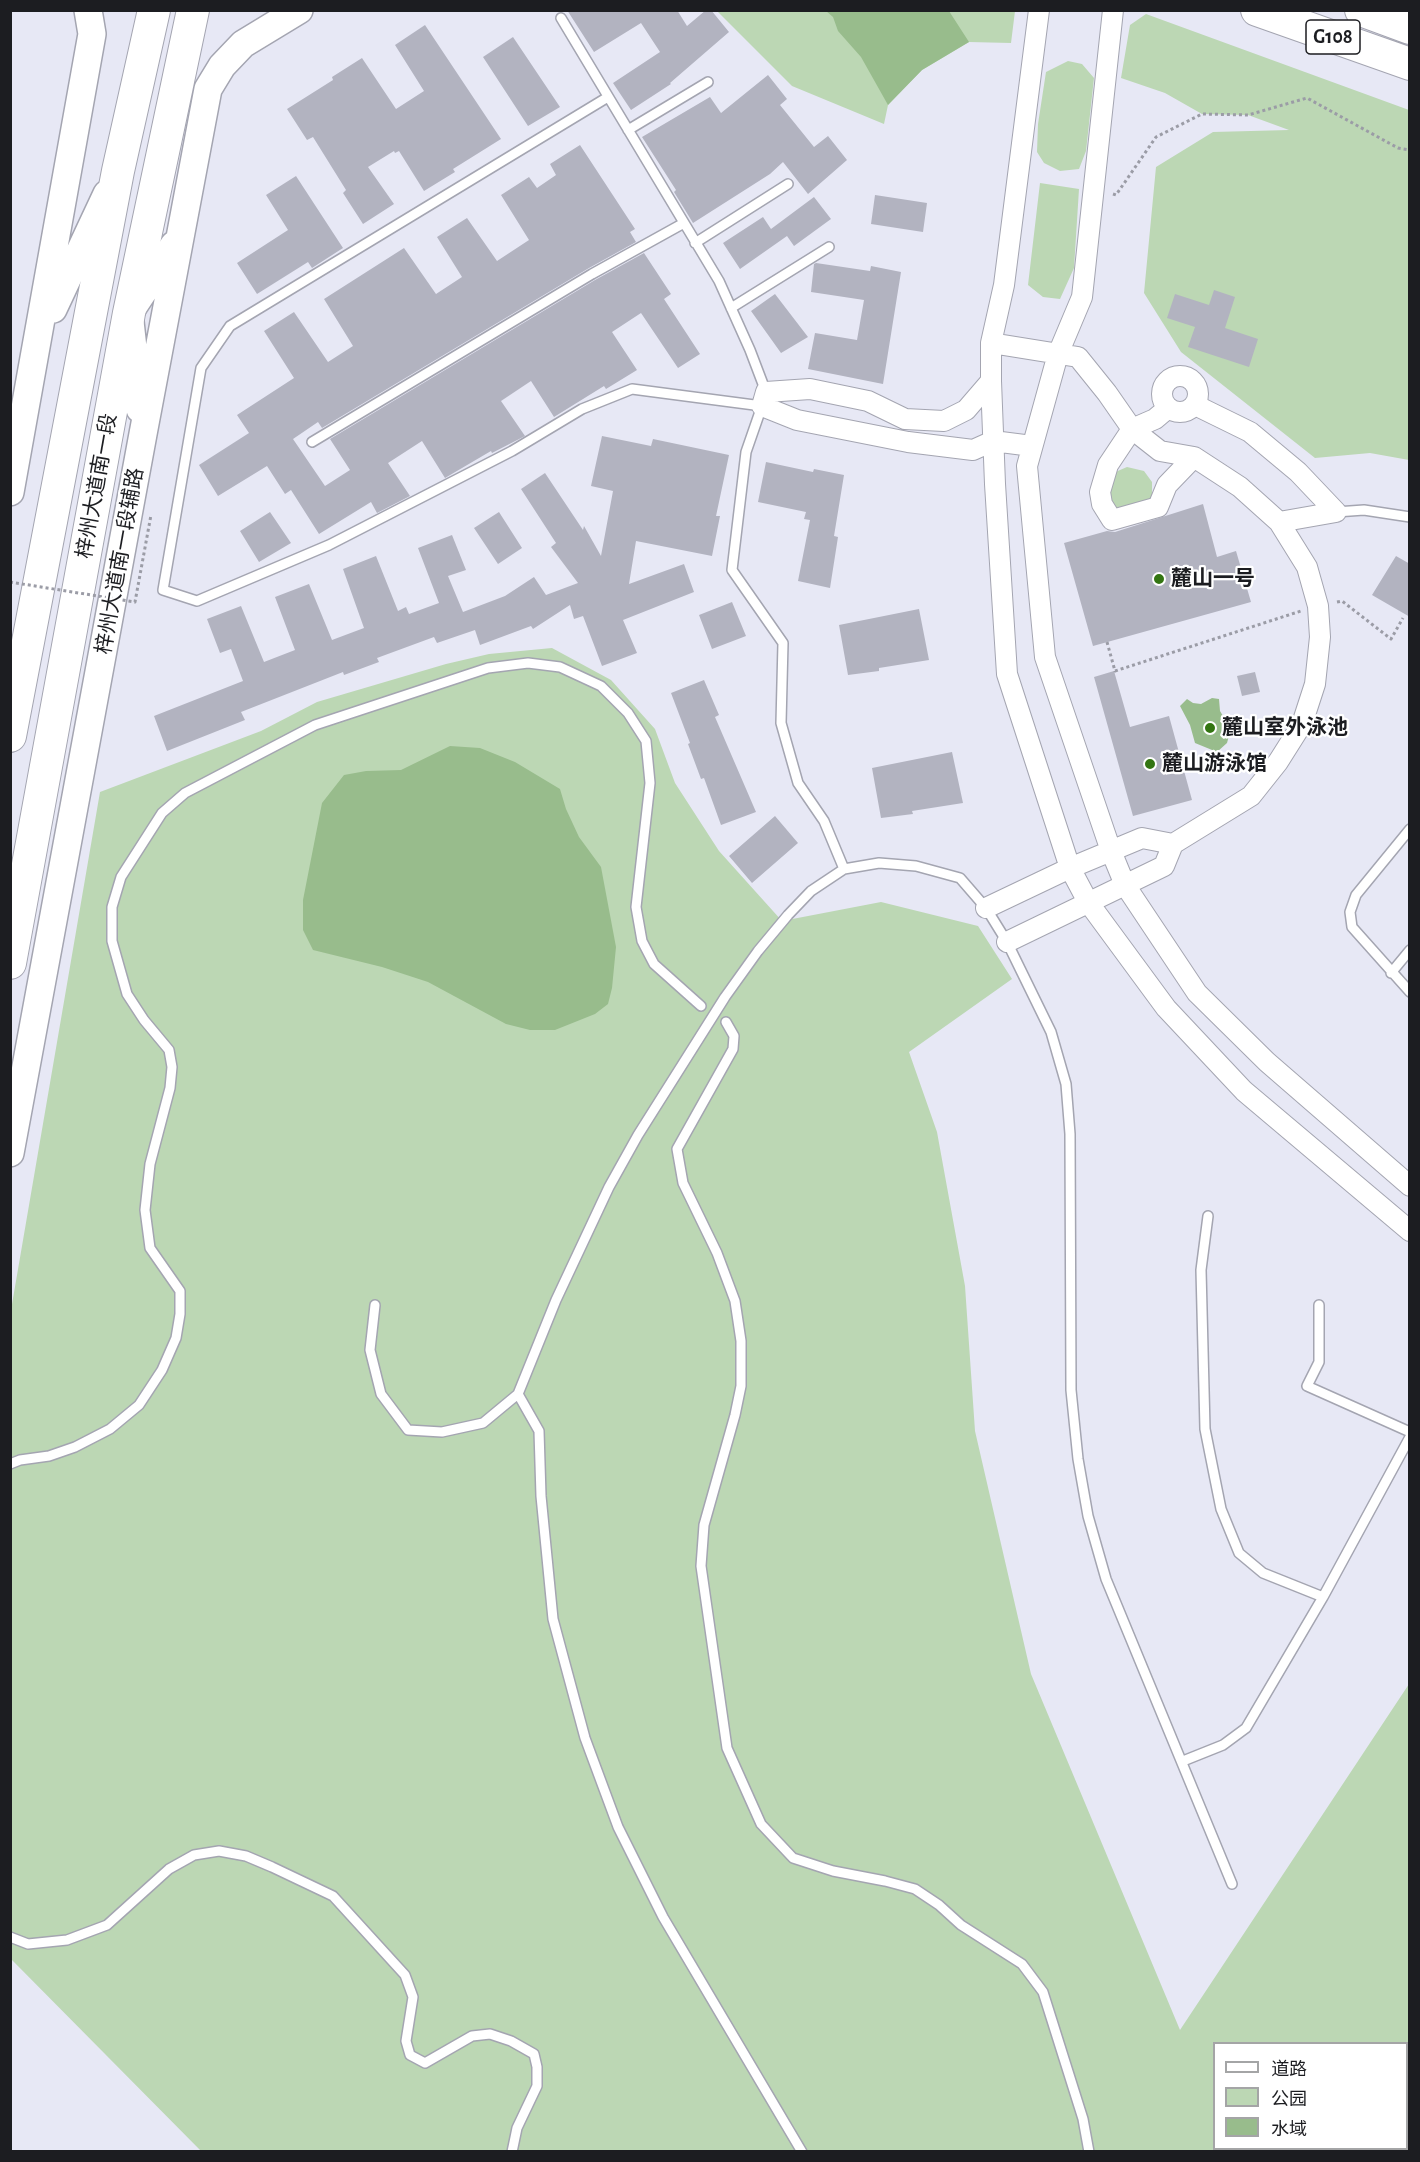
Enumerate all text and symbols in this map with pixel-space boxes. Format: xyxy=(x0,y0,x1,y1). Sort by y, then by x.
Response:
road number: G108 xyxy=(1306,20,1360,54)
street label: 梓州大道南一段 xyxy=(72,411,122,561)
street label: 梓州大道南一段辅路 xyxy=(91,466,149,656)
place label: 麓山一号 xyxy=(1171,566,1255,592)
marker: 麓山一号 xyxy=(1152,572,1166,586)
place label: 麓山室外泳池 xyxy=(1222,715,1348,741)
marker: 麓山室外泳池 xyxy=(1203,721,1217,735)
place label: 麓山游泳馆 xyxy=(1162,751,1267,777)
marker: 麓山游泳馆 xyxy=(1143,757,1157,771)
legend xyxy=(1213,2042,1408,2150)
text: 道路 xyxy=(1271,2061,1307,2079)
text: 公园 xyxy=(1271,2091,1307,2109)
text: 水域 xyxy=(1271,2121,1307,2139)

